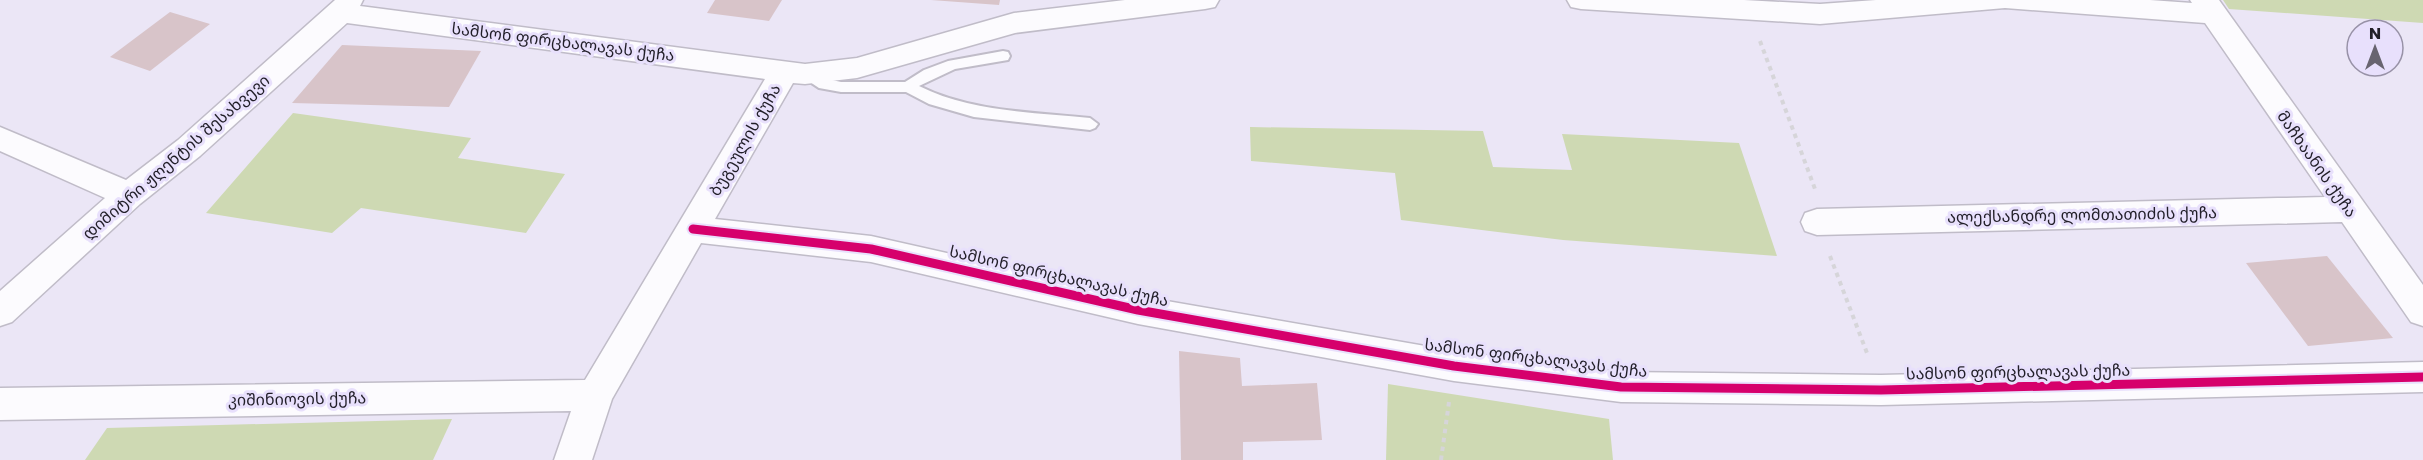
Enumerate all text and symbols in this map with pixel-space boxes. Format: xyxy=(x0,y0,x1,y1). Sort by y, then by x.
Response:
street label: სამსონ ფირცხალავას ქუჩა xyxy=(450,17,676,67)
north arrow xyxy=(2345,18,2405,78)
text: N xyxy=(2369,22,2381,45)
street label: დიმიტრი ჟღენტის შესახვევი xyxy=(77,69,275,245)
street label: ბუგეულის ქუჩა xyxy=(704,80,786,200)
street label: მაჩხაანის ქუჩა xyxy=(2272,106,2362,222)
street label: ალექსანდრე ლომთათიძის ქუჩა xyxy=(1947,201,2217,229)
street label: სამსონ ფირცხალავას ქუჩა xyxy=(947,240,1171,312)
street label: სამსონ ფირცხალავას ქუჩა xyxy=(1423,333,1649,383)
street label: სამსონ ფირცხალავას ქუჩა xyxy=(1906,359,2130,385)
street label: კიშინიოვის ქუჩა xyxy=(228,386,366,412)

